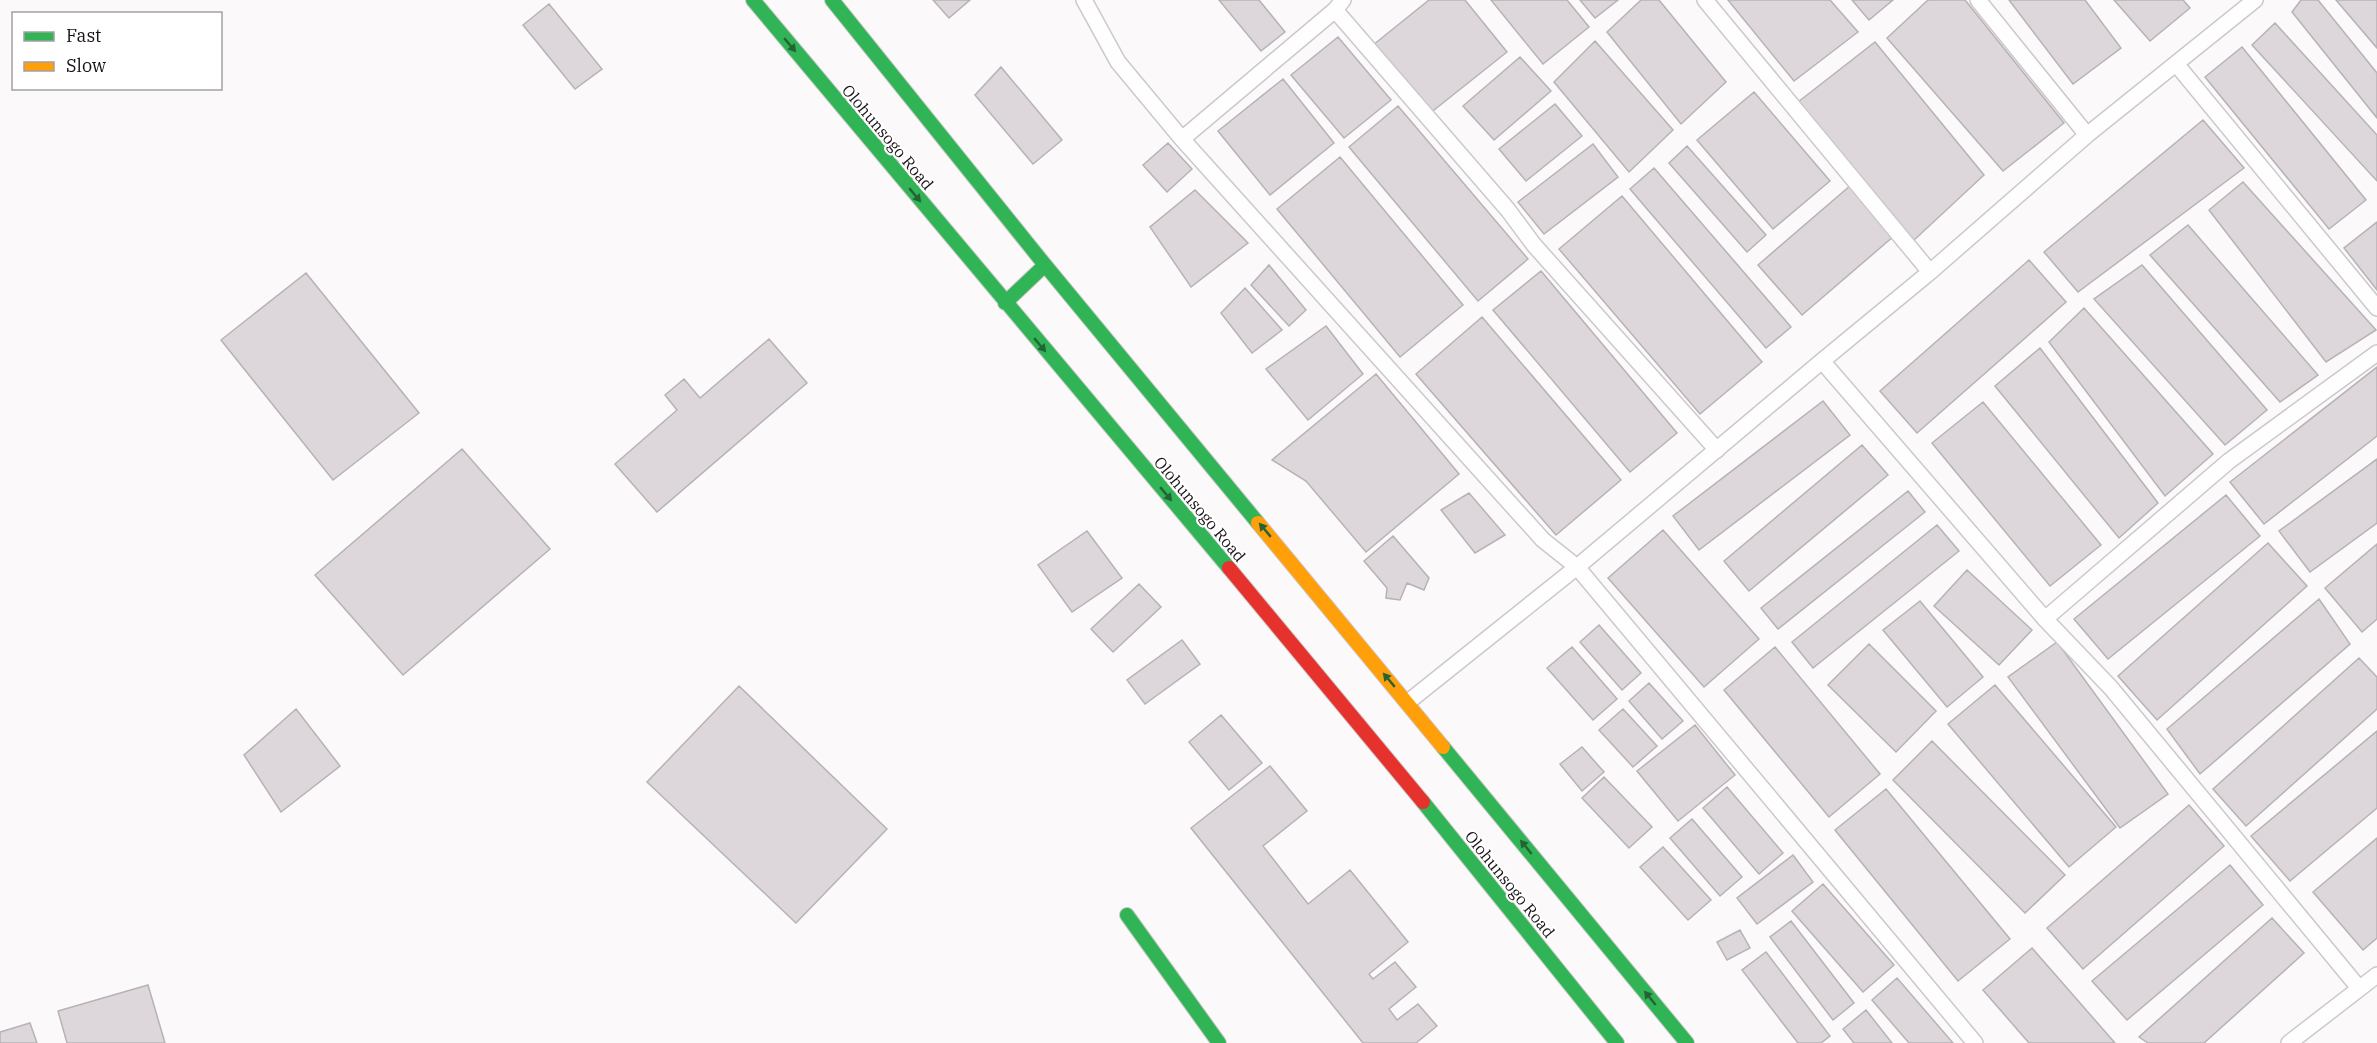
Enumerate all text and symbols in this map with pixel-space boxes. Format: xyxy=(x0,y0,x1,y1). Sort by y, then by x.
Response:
legend xyxy=(12,12,222,90)
text: Fast xyxy=(66,24,101,47)
one-way arrow xyxy=(784,37,797,53)
text: Slow xyxy=(66,54,106,77)
street label: Olohunsogo Road xyxy=(838,80,938,194)
one-way arrow xyxy=(908,187,921,202)
one-way arrow xyxy=(1033,337,1046,352)
street label: Olohunsogo Road xyxy=(1150,452,1250,566)
one-way arrow xyxy=(1159,486,1172,502)
one-way arrow xyxy=(1258,522,1271,538)
one-way arrow xyxy=(1383,673,1396,688)
street label: Olohunsogo Road xyxy=(1461,827,1559,942)
one-way arrow xyxy=(1520,840,1533,855)
one-way arrow xyxy=(1643,990,1656,1006)

